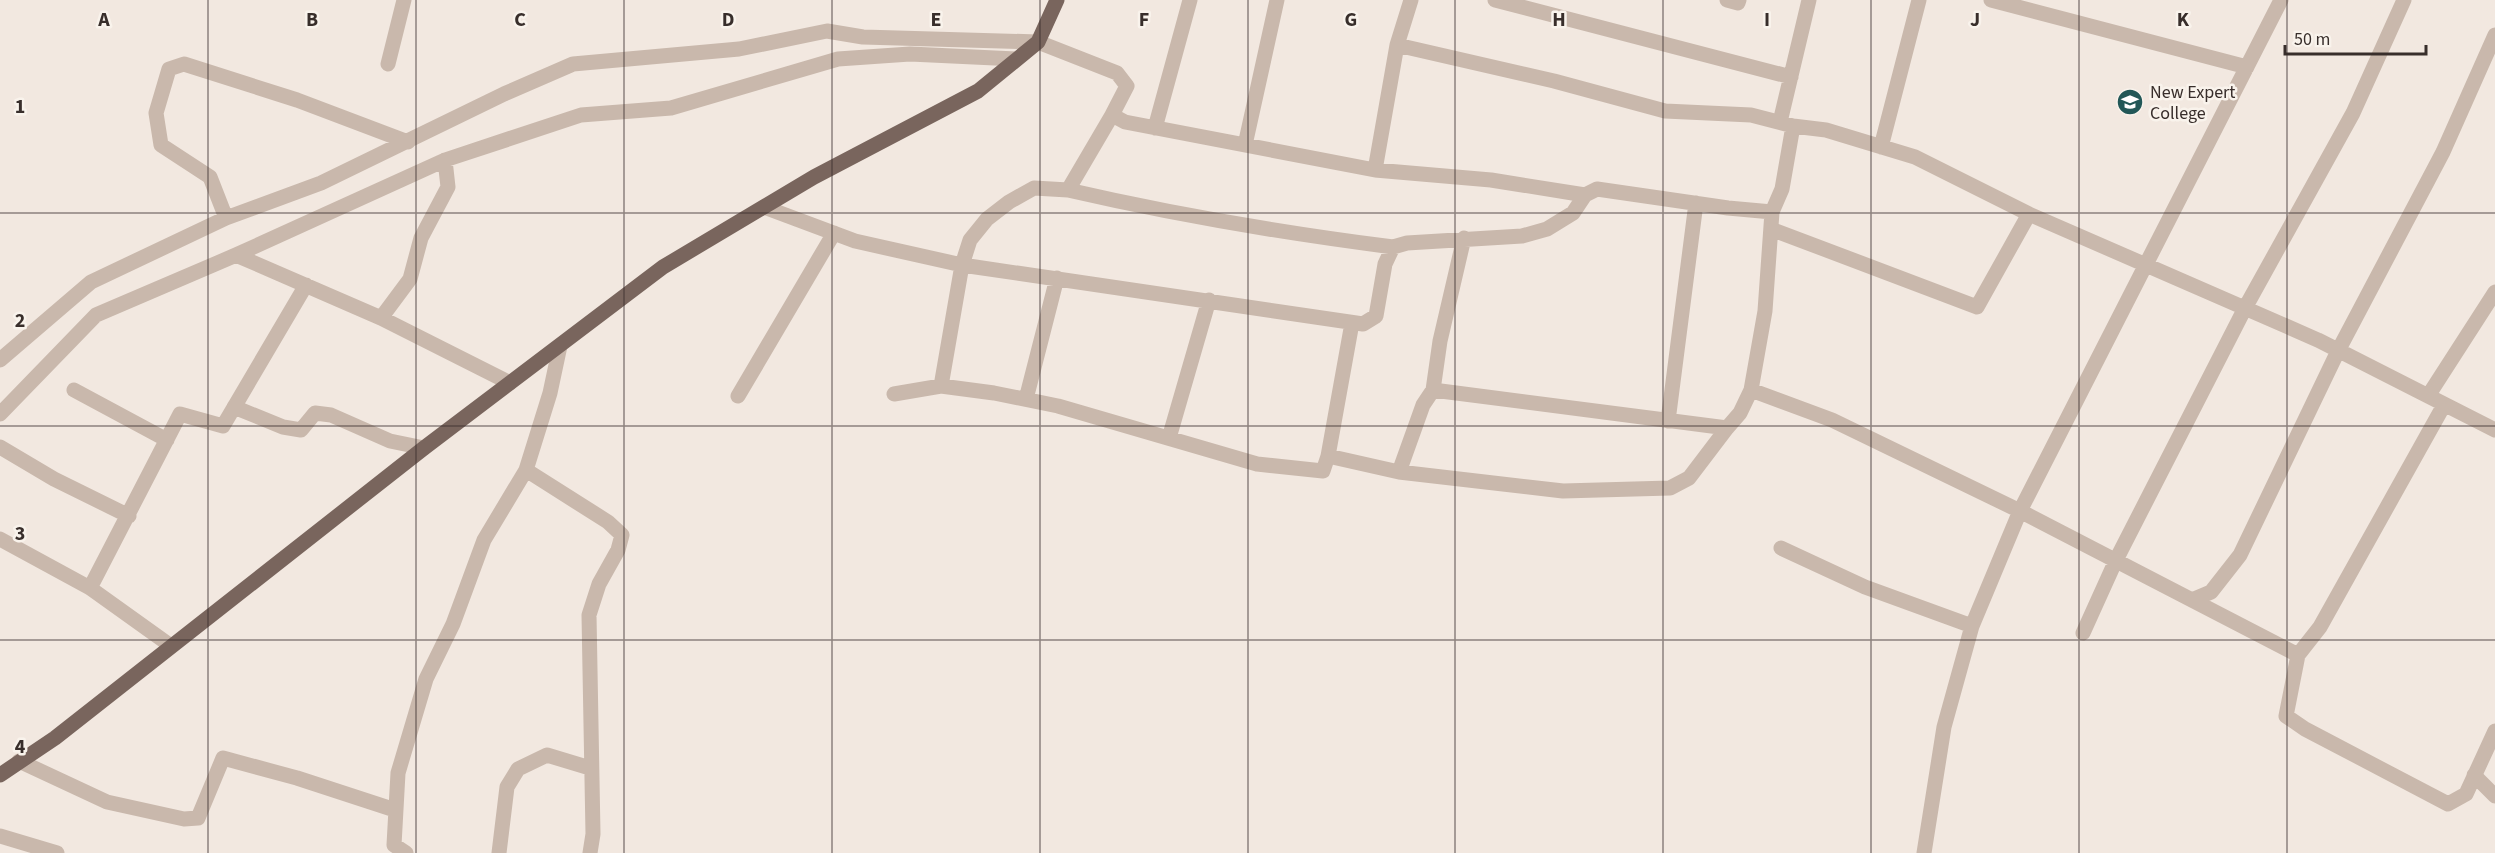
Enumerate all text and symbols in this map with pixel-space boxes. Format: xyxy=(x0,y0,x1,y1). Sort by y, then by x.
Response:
text: A xyxy=(97,6,110,34)
text: B xyxy=(306,6,318,34)
text: C xyxy=(514,6,526,34)
text: D xyxy=(722,6,734,34)
text: E xyxy=(931,6,941,34)
text: F xyxy=(1139,6,1149,34)
text: G xyxy=(1345,6,1357,34)
text: H xyxy=(1552,6,1566,34)
text: I xyxy=(1764,6,1770,34)
text: J xyxy=(1970,6,1980,34)
text: K xyxy=(2177,6,2190,34)
scale bar xyxy=(2285,18,2426,56)
text: 50 m xyxy=(2294,27,2330,52)
place label: New Expert College xyxy=(2150,80,2235,126)
school or university icon: New Expert College xyxy=(2115,87,2145,117)
text: 1 xyxy=(15,93,25,121)
text: 2 xyxy=(15,307,25,335)
text: 3 xyxy=(15,520,25,548)
text: 4 xyxy=(15,733,26,761)

